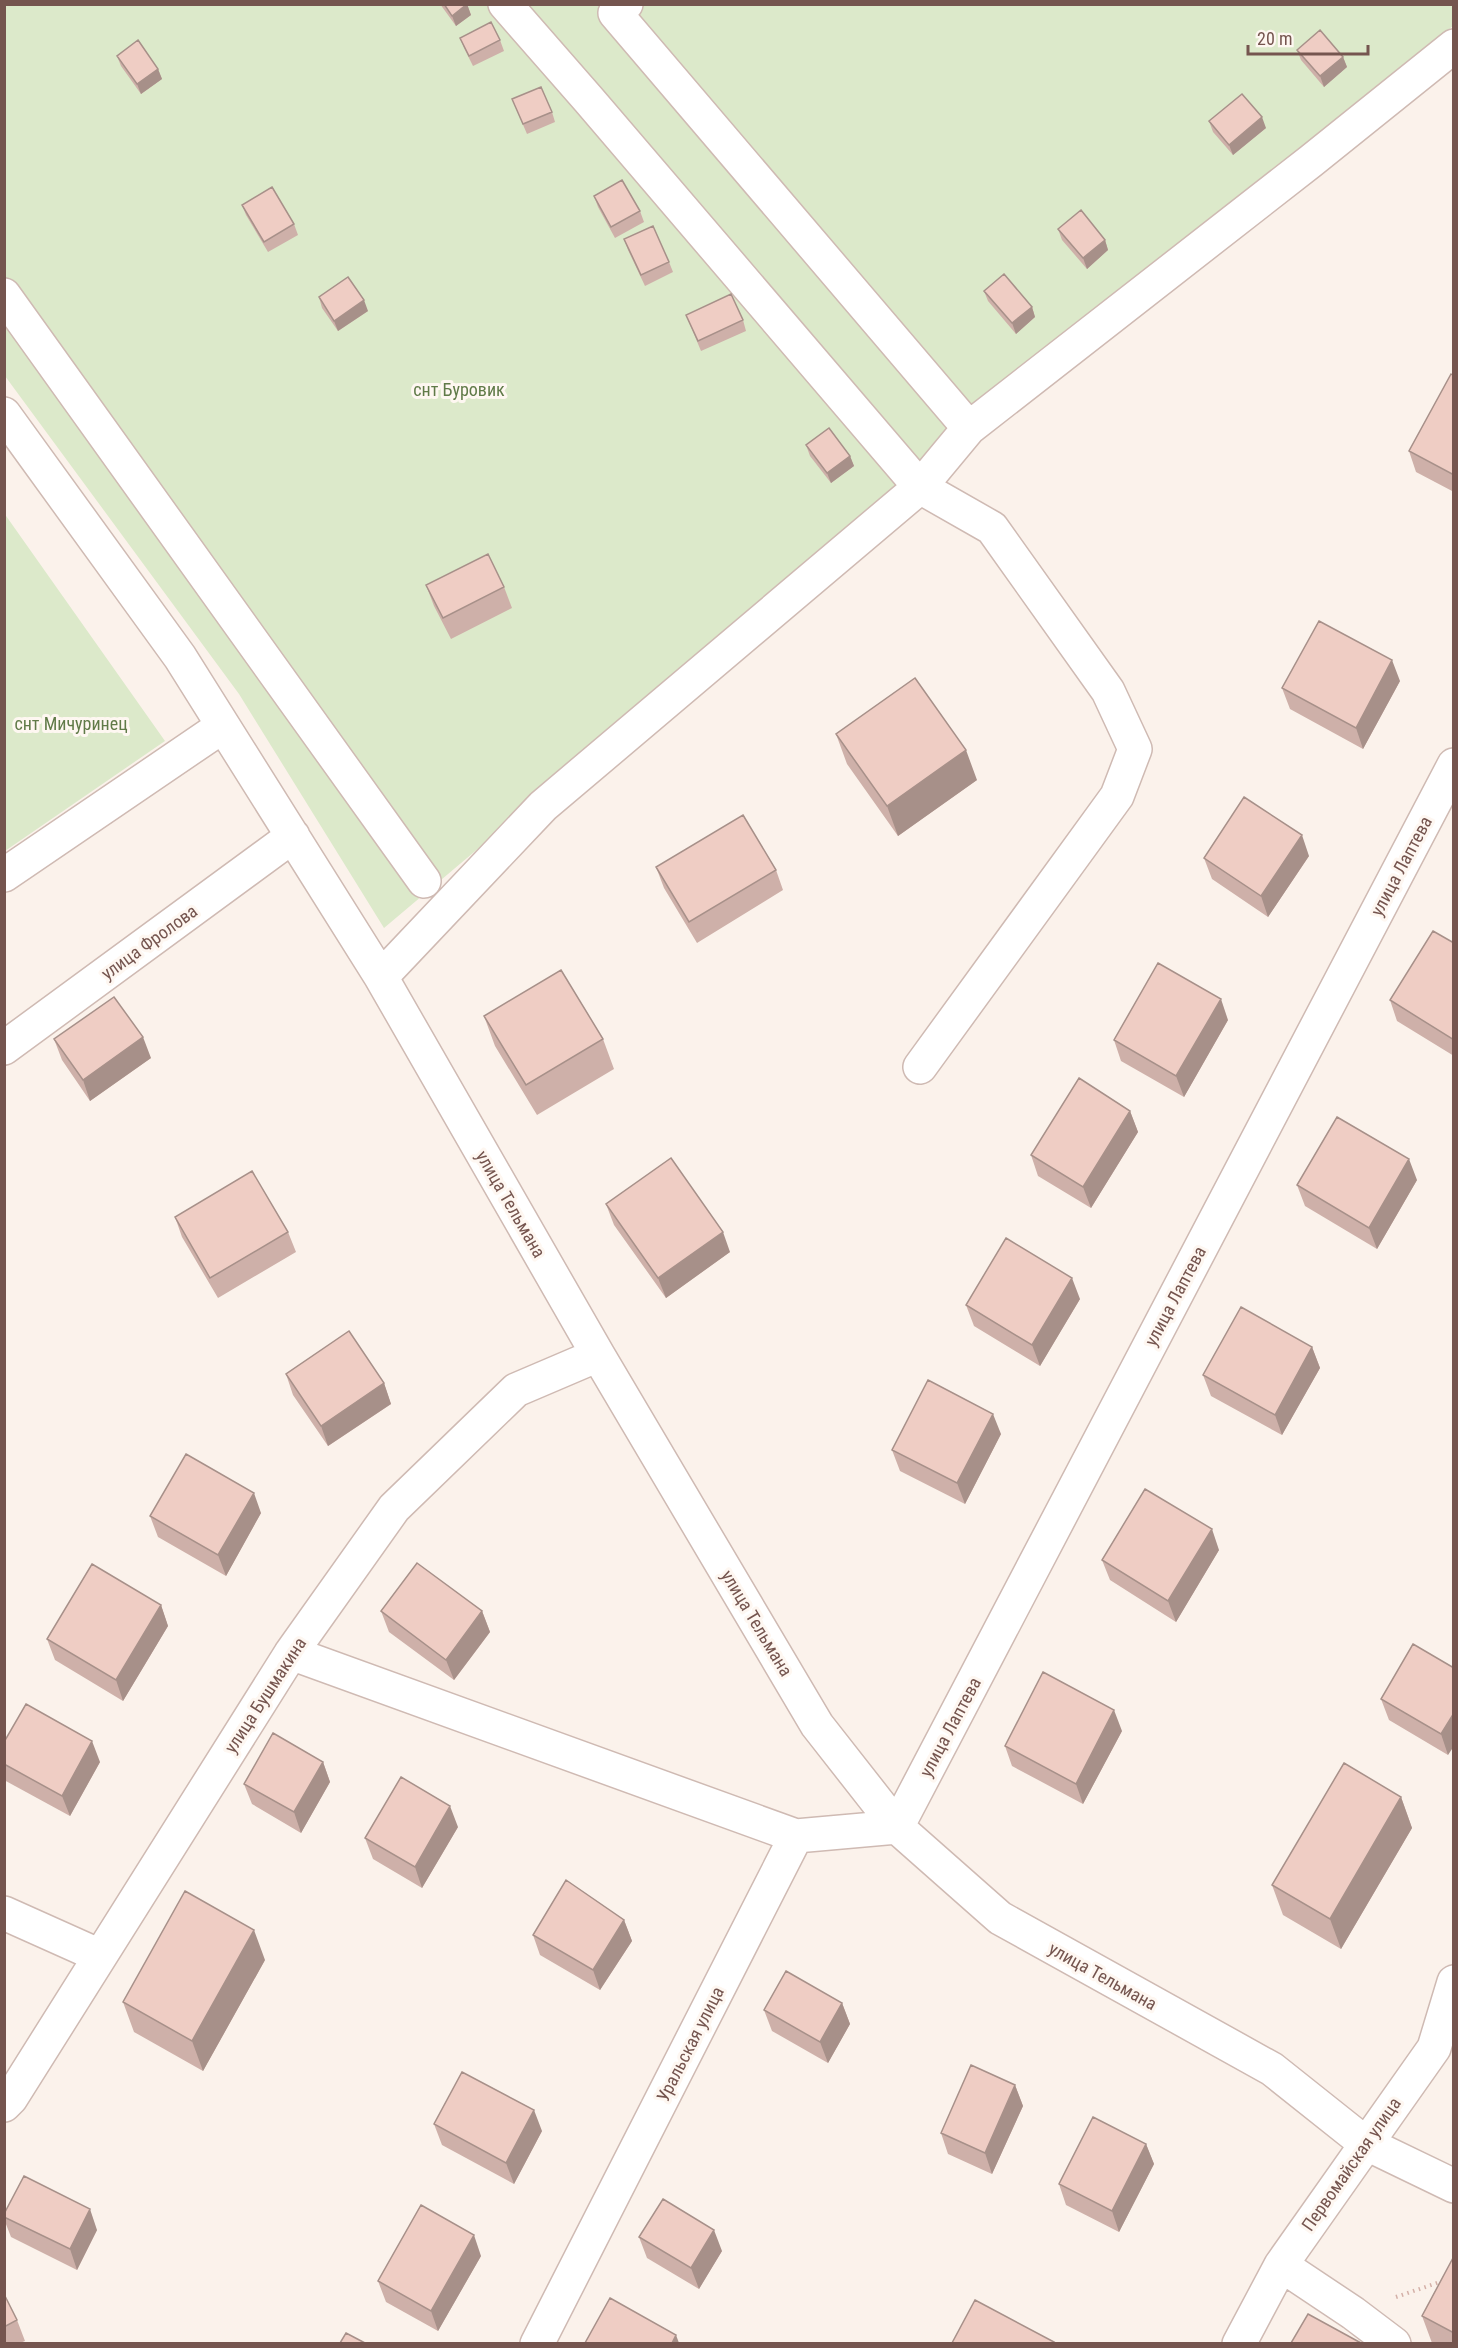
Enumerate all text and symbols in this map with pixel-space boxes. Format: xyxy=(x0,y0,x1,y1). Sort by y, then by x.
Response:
scale bar xyxy=(1248,18,1368,56)
text: 20 m xyxy=(1257,28,1292,49)
park label: снт Буровик xyxy=(413,379,505,400)
park label: снт Мичуринец xyxy=(14,713,128,734)
street label: улица Лаптева xyxy=(1366,813,1436,919)
street label: улица Фролова xyxy=(97,900,201,984)
street label: улица Тельмана xyxy=(472,1147,550,1261)
street label: улица Лаптева xyxy=(1140,1243,1210,1349)
street label: улица Тельмана xyxy=(717,1566,797,1680)
street label: улица Бушмакина xyxy=(220,1633,310,1757)
street label: улица Лаптева xyxy=(915,1674,985,1780)
street label: улица Тельмана xyxy=(1045,1938,1161,2014)
street label: Уральская улица xyxy=(652,1983,728,2105)
street label: Первомайская улица xyxy=(1297,2093,1405,2235)

